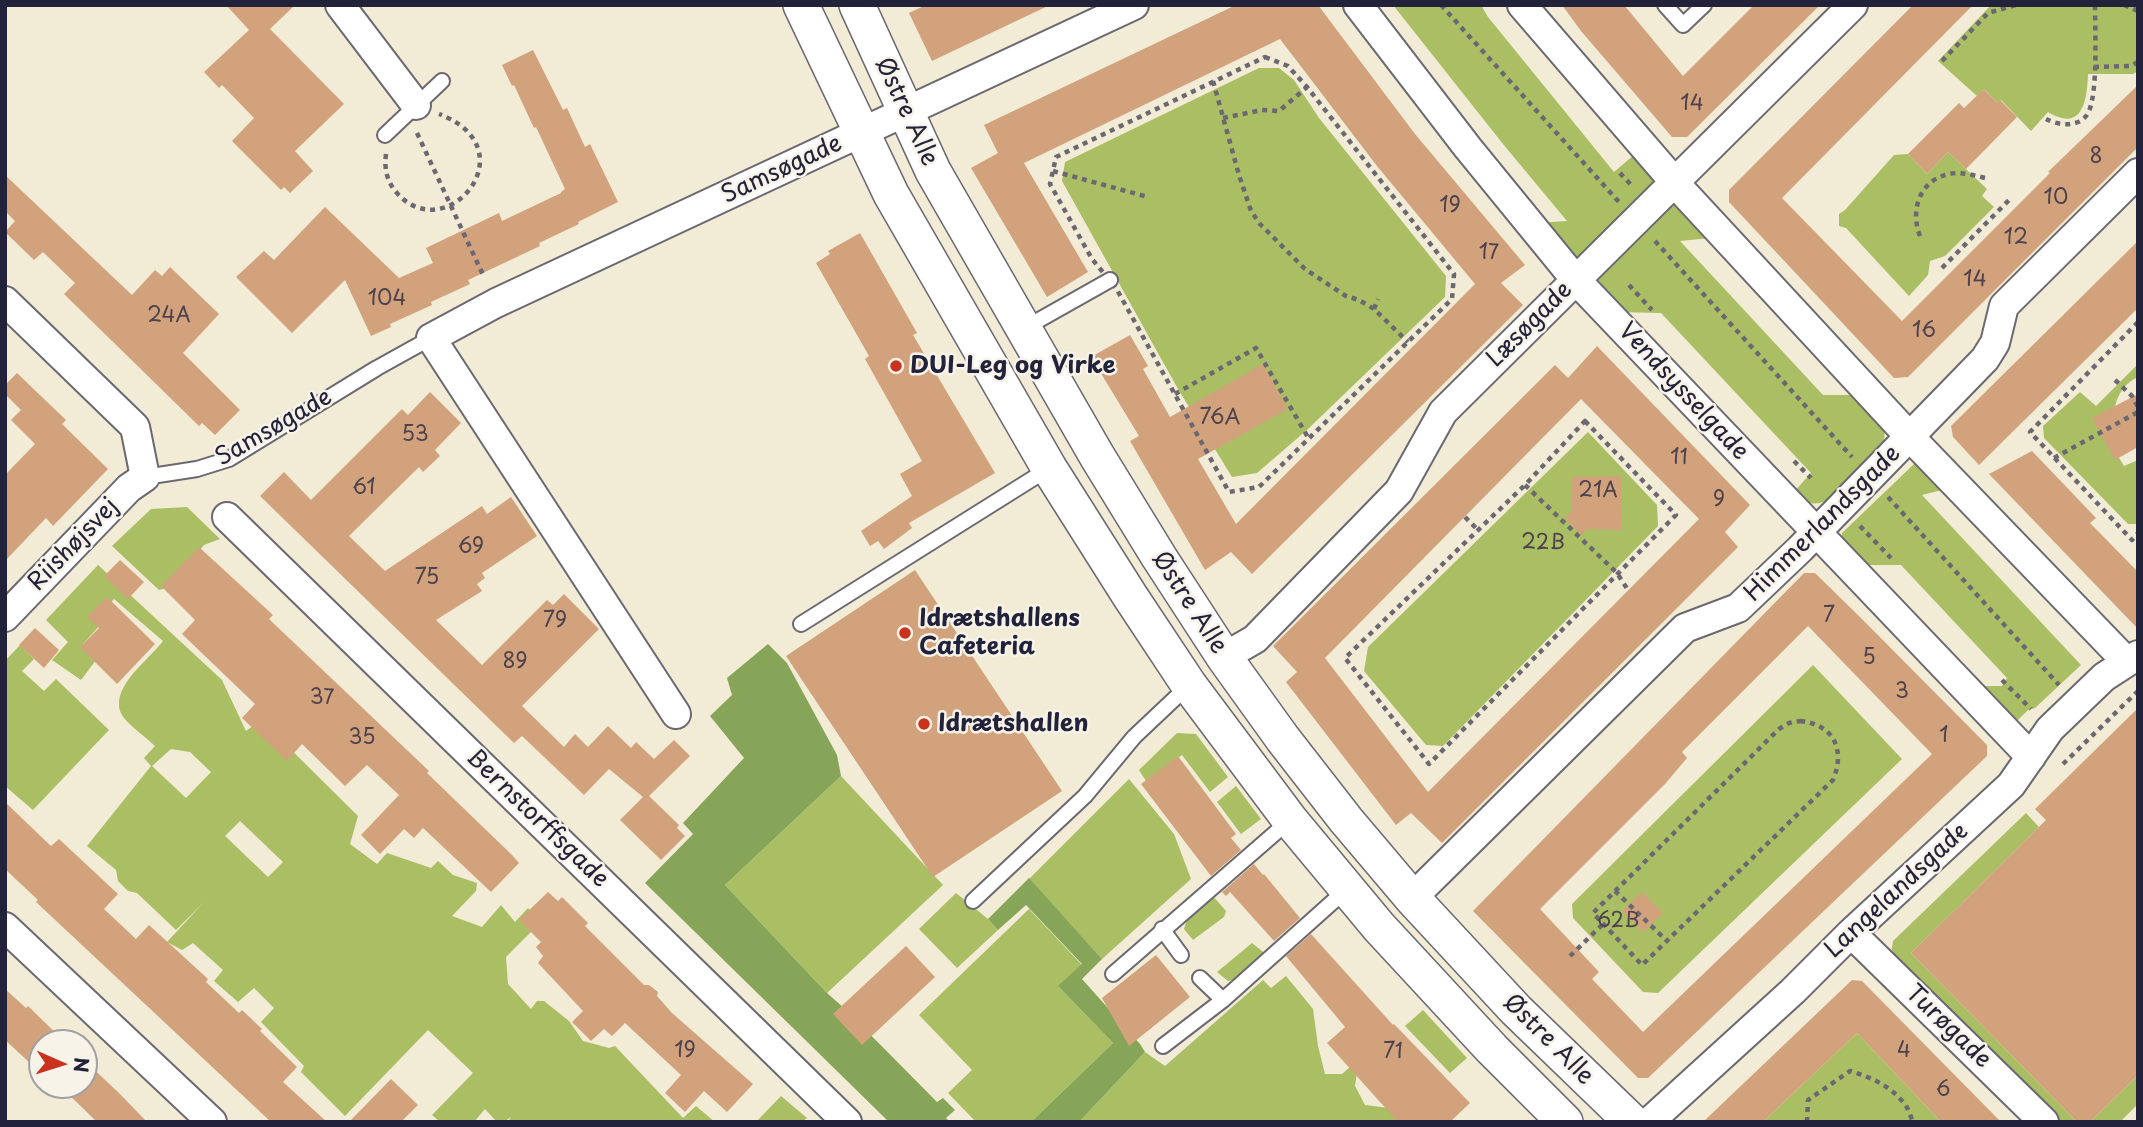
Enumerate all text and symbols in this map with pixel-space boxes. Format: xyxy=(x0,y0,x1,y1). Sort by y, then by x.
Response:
street label: Østre Alle xyxy=(868,53,944,171)
house number: 14 xyxy=(1680,91,1704,117)
street label: Samsøgade xyxy=(717,130,847,210)
house number: 8 xyxy=(2089,144,2103,170)
house number: 10 xyxy=(2044,185,2068,211)
house number: 19 xyxy=(1439,193,1461,219)
house number: 12 xyxy=(2004,225,2028,251)
house number: 17 xyxy=(1479,240,1499,266)
house number: 14 xyxy=(1963,267,1987,293)
street label: Læsøgade xyxy=(1481,276,1579,374)
house number: 104 xyxy=(368,286,406,312)
house number: 24A xyxy=(147,303,191,329)
street label: Vendsysselgade xyxy=(1612,317,1754,467)
house number: 16 xyxy=(1912,318,1936,344)
place label: DUI-Leg og Virke xyxy=(910,352,1115,380)
marker: DUI-Leg og Virke xyxy=(888,358,904,374)
street label: Samsøgade xyxy=(211,383,337,473)
house number: 76A xyxy=(1200,405,1240,431)
house number: 53 xyxy=(401,422,429,448)
street label: Himmerlandsgade xyxy=(1739,440,1907,608)
house number: 11 xyxy=(1670,445,1688,471)
house number: 61 xyxy=(352,475,376,501)
house number: 21A xyxy=(1578,478,1618,504)
house number: 9 xyxy=(1713,487,1725,513)
street label: Riishøjsvej xyxy=(23,493,125,597)
house number: 22B xyxy=(1521,530,1565,556)
house number: 69 xyxy=(458,534,484,560)
street label: Østre Alle xyxy=(1145,547,1233,659)
house number: 75 xyxy=(415,565,439,591)
house number: 7 xyxy=(1823,603,1835,629)
place label: Idrætshallens Cafeteria xyxy=(919,605,1080,661)
house number: 79 xyxy=(543,608,567,634)
marker: Idrætshallens Cafeteria xyxy=(897,625,913,641)
house number: 5 xyxy=(1862,645,1876,671)
house number: 89 xyxy=(502,649,528,675)
house number: 3 xyxy=(1895,679,1909,705)
house number: 37 xyxy=(310,685,334,711)
place label: Idrætshallen xyxy=(938,710,1088,738)
marker: Idrætshallen xyxy=(916,716,932,732)
house number: 1 xyxy=(1939,723,1949,749)
house number: 35 xyxy=(349,725,375,751)
street label: Bernstorffsgade xyxy=(460,744,614,894)
street label: Langelandsgade xyxy=(1820,817,1974,965)
house number: 62B xyxy=(1596,908,1640,934)
street label: Turøgade xyxy=(1899,979,1997,1075)
street label: Østre Alle xyxy=(1497,989,1599,1091)
north arrow xyxy=(28,1029,98,1099)
house number: 19 xyxy=(674,1038,696,1064)
house number: 4 xyxy=(1897,1038,1911,1064)
house number: 71 xyxy=(1383,1039,1403,1065)
text: N xyxy=(68,1057,96,1073)
house number: 6 xyxy=(1936,1077,1950,1103)

